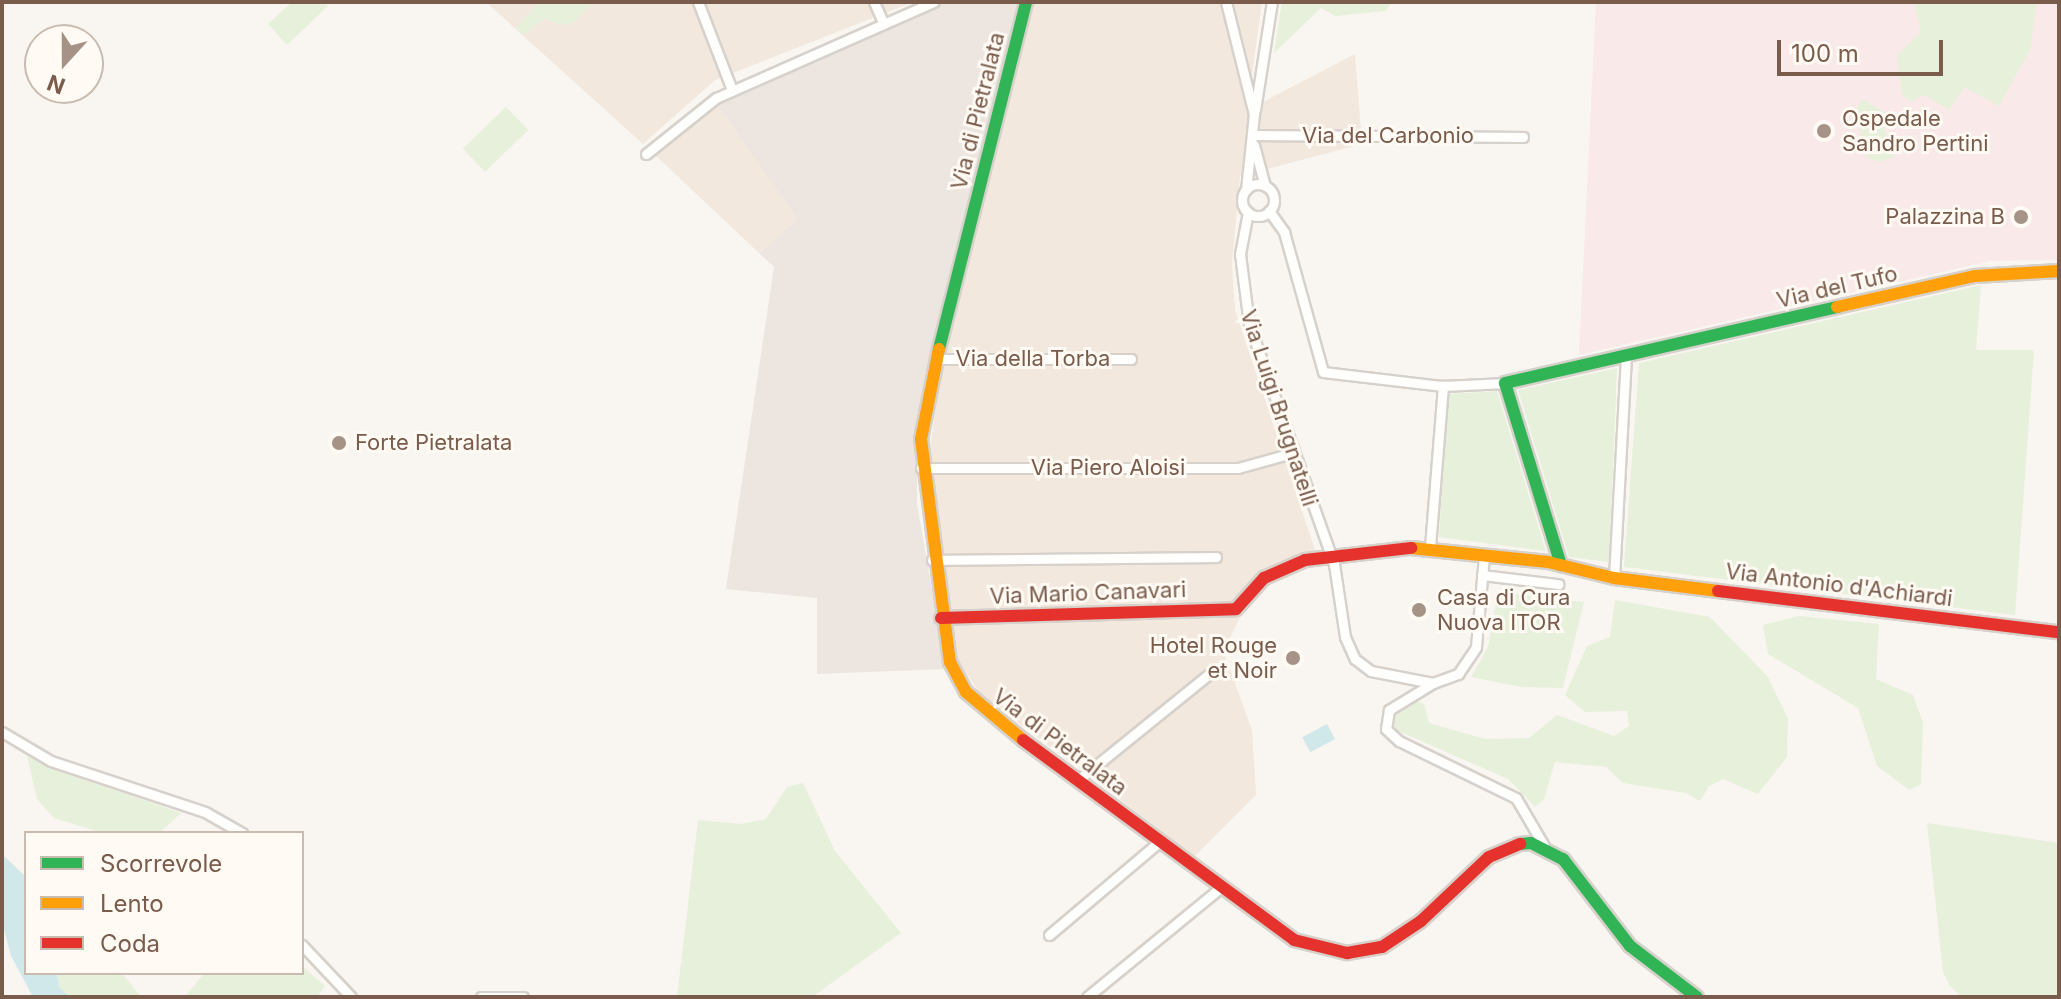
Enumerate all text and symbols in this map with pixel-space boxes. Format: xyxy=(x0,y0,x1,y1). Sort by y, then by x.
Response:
north arrow xyxy=(24,24,104,104)
scale bar xyxy=(1781,24,1947,74)
street label: Via di Pietralata xyxy=(946,29,1010,193)
text: 100 m xyxy=(1791,39,1859,68)
text: N xyxy=(44,69,69,100)
place label: Ospedale Sandro Pertini xyxy=(1842,105,1988,156)
marker: Ospedale Sandro Pertini xyxy=(1813,120,1835,142)
street label: Via del Carbonio xyxy=(1302,123,1474,149)
place label: Palazzina B xyxy=(1885,204,2005,230)
marker: Palazzina B xyxy=(2012,208,2030,226)
street label: Via del Tufo xyxy=(1774,260,1900,314)
street label: Via Luigi Brugnatelli xyxy=(1235,306,1323,510)
street label: Via della Torba xyxy=(956,346,1110,372)
place label: Forte Pietralata xyxy=(355,430,512,456)
marker: Forte Pietralata xyxy=(330,434,348,452)
street label: Via Piero Aloisi xyxy=(1031,455,1185,481)
street label: Via Antonio d'Achiardi xyxy=(1724,558,1954,612)
street label: Via Mario Canavari xyxy=(989,576,1187,610)
place label: Casa di Cura Nuova ITOR xyxy=(1437,584,1570,636)
marker: Casa di Cura Nuova ITOR xyxy=(1408,599,1430,621)
place label: Hotel Rouge et Noir xyxy=(1150,632,1277,684)
marker: Hotel Rouge et Noir xyxy=(1284,649,1302,667)
street label: Via di Pietralata xyxy=(988,683,1132,801)
legend xyxy=(24,831,304,975)
text: Scorrevole xyxy=(100,849,222,878)
text: Lento xyxy=(100,889,164,918)
text: Coda xyxy=(100,929,160,958)

